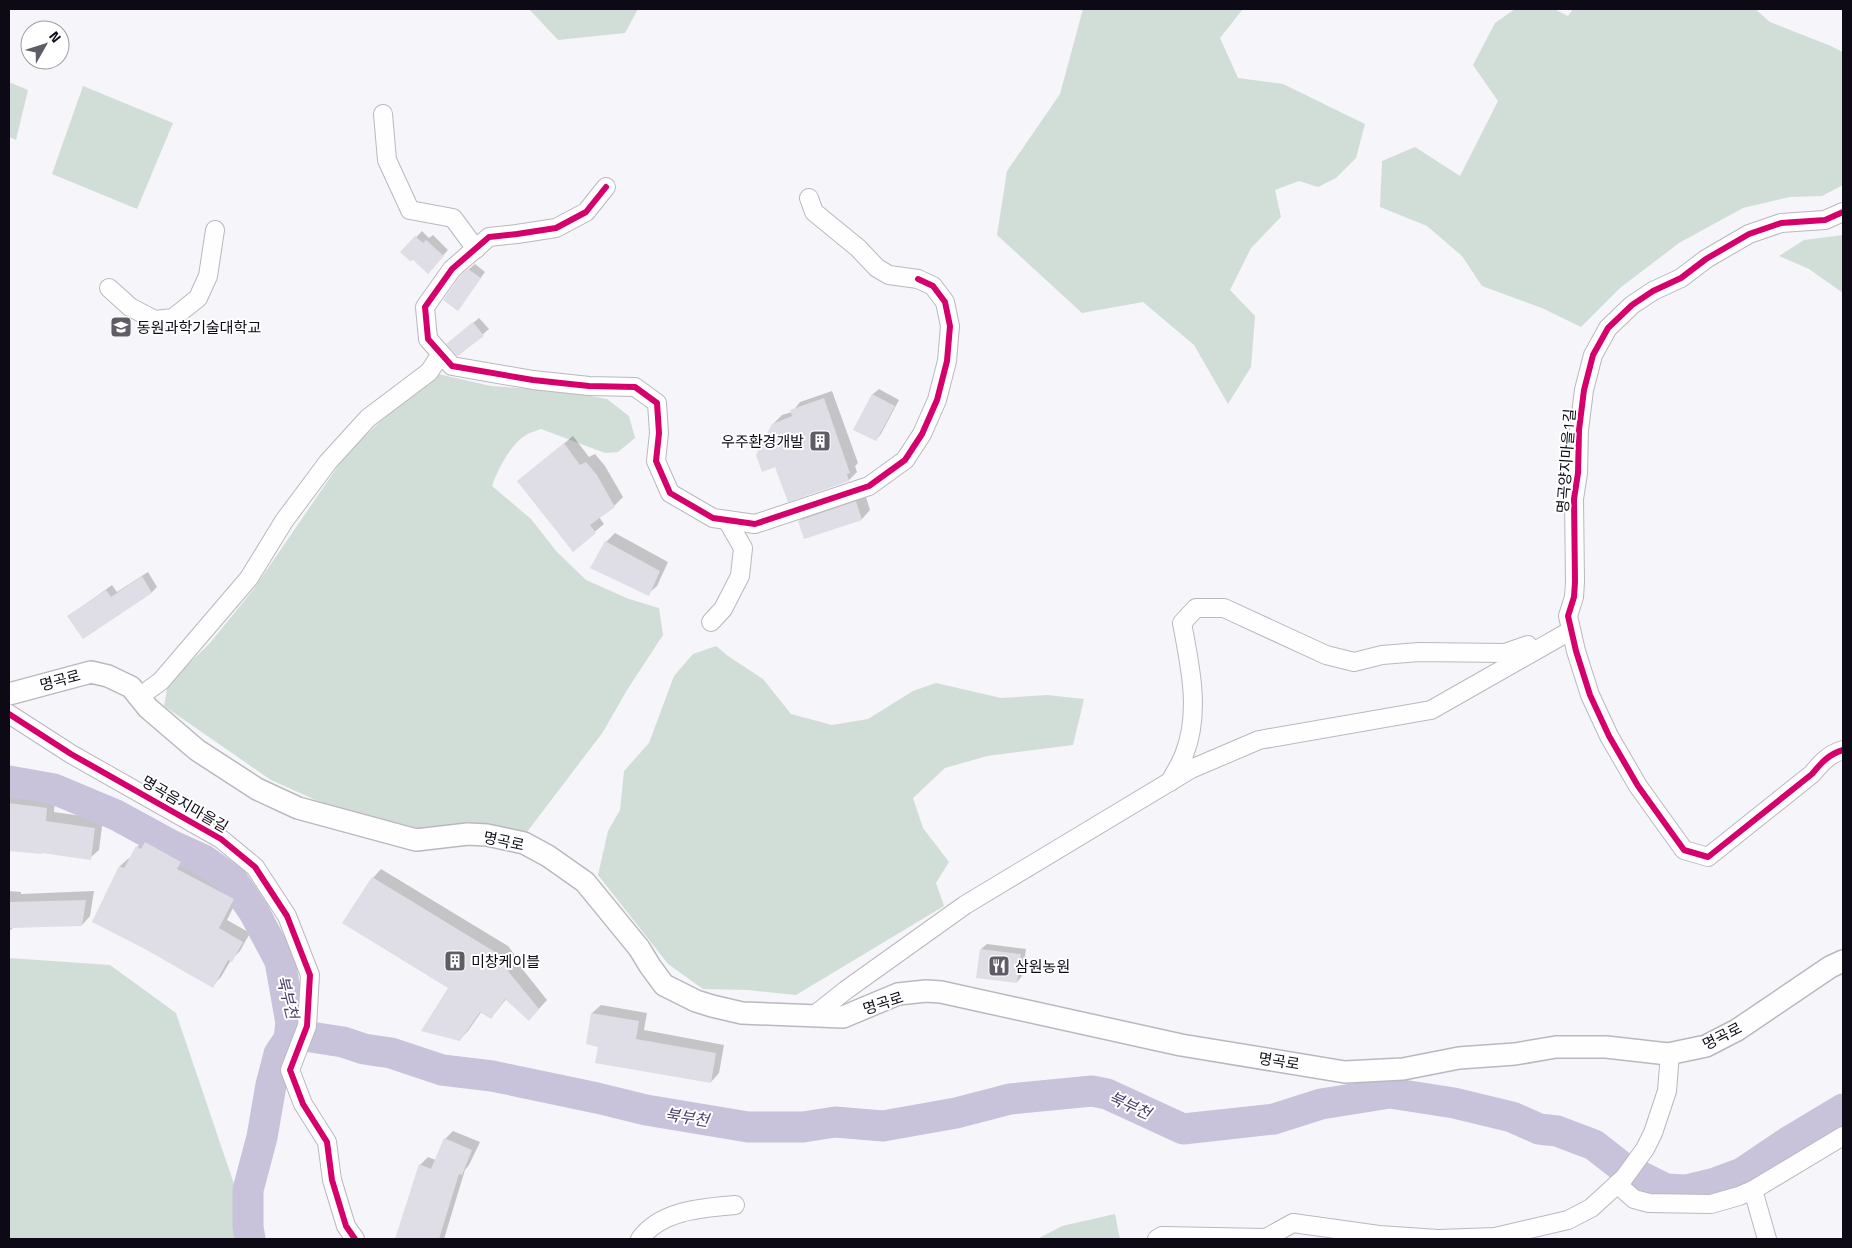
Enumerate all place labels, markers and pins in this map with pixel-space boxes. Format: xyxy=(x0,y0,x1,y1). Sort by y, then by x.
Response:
school or university icon: 동원과학기술대학교 xyxy=(109,315,133,339)
place label: 동원과학기술대학교 xyxy=(137,316,261,339)
building icon: 우주환경개발 xyxy=(808,429,832,453)
place label: 우주환경개발 xyxy=(721,430,804,453)
building icon: 미창케이블 xyxy=(443,949,467,973)
place label: 미창케이블 xyxy=(471,950,540,973)
restaurant icon: 삼원농원 xyxy=(987,954,1011,978)
place label: 삼원농원 xyxy=(1015,955,1070,978)

